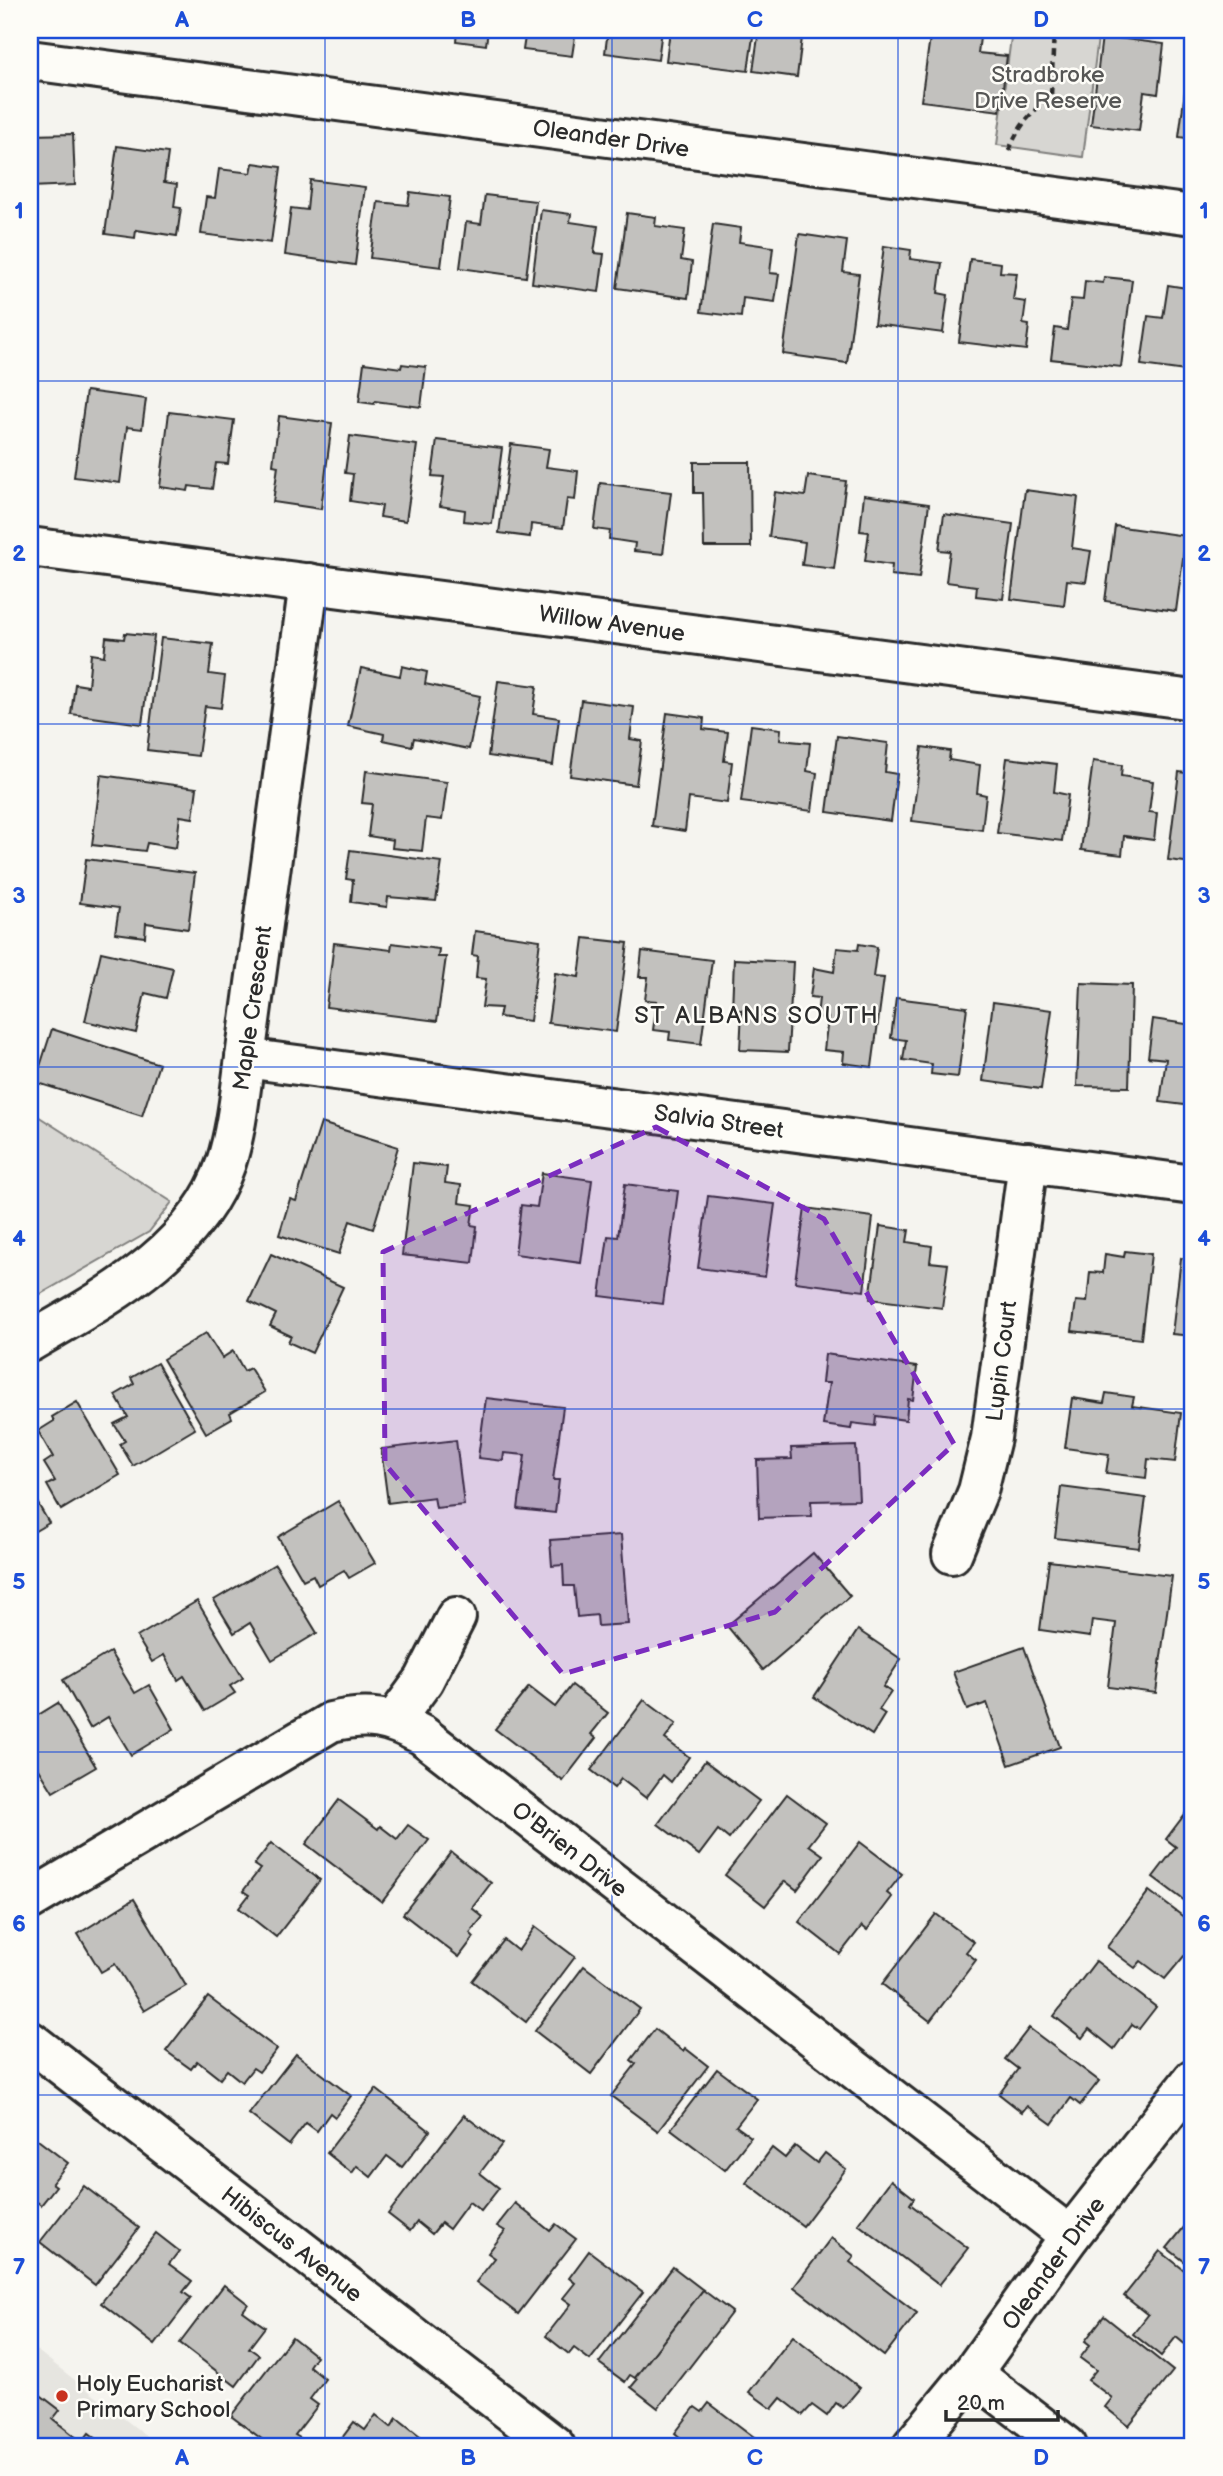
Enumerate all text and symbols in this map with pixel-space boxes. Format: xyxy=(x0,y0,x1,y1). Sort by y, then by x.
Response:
text: A xyxy=(174,6,190,34)
text: B xyxy=(460,6,476,34)
text: C xyxy=(747,6,763,34)
text: D xyxy=(1033,6,1049,34)
park label: Stradbroke Drive Reserve xyxy=(974,61,1122,115)
street label: Oleander Drive xyxy=(531,114,691,164)
text: 1 xyxy=(14,197,24,225)
text: 1 xyxy=(1199,197,1209,225)
text: 2 xyxy=(12,540,26,568)
text: 2 xyxy=(1197,540,1211,568)
street label: Willow Avenue xyxy=(537,600,687,648)
text: 3 xyxy=(12,882,26,910)
text: 3 xyxy=(1197,882,1211,910)
street label: Maple Crescent xyxy=(228,924,278,1092)
district label: ST ALBANS SOUTH xyxy=(634,1001,880,1030)
street label: Salvia Street xyxy=(652,1099,785,1145)
text: 4 xyxy=(12,1225,26,1253)
text: 4 xyxy=(1197,1225,1211,1253)
street label: Lupin Court xyxy=(981,1299,1023,1423)
text: 5 xyxy=(12,1568,26,1596)
text: 5 xyxy=(1197,1568,1211,1596)
street label: O'Brien Drive xyxy=(506,1796,633,1904)
text: 6 xyxy=(12,1910,26,1938)
text: 6 xyxy=(1197,1910,1211,1938)
street label: Hibiscus Avenue xyxy=(215,2181,368,2309)
street label: Oleander Drive xyxy=(996,2192,1111,2336)
text: 7 xyxy=(13,2253,26,2281)
text: 7 xyxy=(1198,2253,1211,2281)
place label: Holy Eucharist Primary School xyxy=(76,2370,230,2424)
scale bar xyxy=(946,2378,1058,2422)
marker: Holy Eucharist Primary School xyxy=(54,2388,70,2404)
text: 20 m xyxy=(957,2391,1005,2416)
text: A xyxy=(174,2444,190,2472)
text: B xyxy=(460,2444,476,2472)
text: C xyxy=(747,2444,763,2472)
text: D xyxy=(1033,2444,1049,2472)

